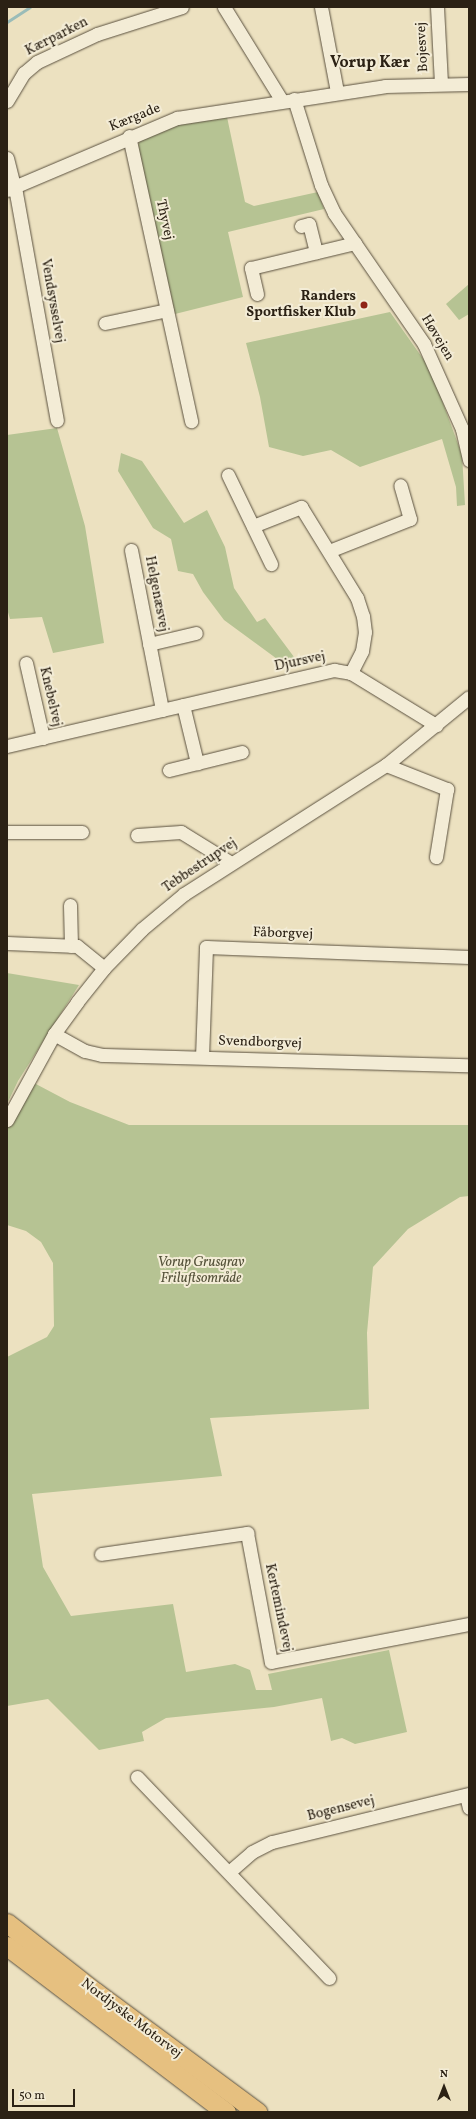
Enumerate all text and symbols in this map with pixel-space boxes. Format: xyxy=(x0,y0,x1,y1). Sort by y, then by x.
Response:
street label: Kærparken xyxy=(23,14,91,60)
street label: Bojesvej xyxy=(413,21,433,73)
district label: Vorup Kær xyxy=(330,53,410,73)
street label: Kærgade xyxy=(107,100,163,136)
street label: Thyvej xyxy=(152,198,176,242)
street label: Vendsysselvej xyxy=(36,258,68,344)
place label: Randers Sportfisker Klub xyxy=(246,289,356,322)
marker: Randers Sportfisker Klub xyxy=(359,300,369,310)
street label: Høvejen xyxy=(417,312,457,364)
street label: Helgenæsvej xyxy=(140,555,172,633)
street label: Djursvej xyxy=(273,648,327,676)
street label: Knebelvej xyxy=(35,665,65,729)
street label: Tebbestrupvej xyxy=(160,835,240,897)
street label: Fåborgvej xyxy=(253,925,313,943)
street label: Svendborgvej xyxy=(218,1033,302,1053)
park label: Vorup Grusgrav Friluftsområde xyxy=(157,1255,245,1288)
street label: Kertemindevej xyxy=(260,1562,296,1654)
street label: Bogensevej xyxy=(306,1793,376,1825)
street label: Nordjyske Motorvej xyxy=(77,1976,185,2062)
north arrow xyxy=(424,2067,464,2107)
text: N xyxy=(440,2067,448,2082)
scale bar xyxy=(14,2081,77,2107)
text: 50 m xyxy=(19,2088,45,2104)

